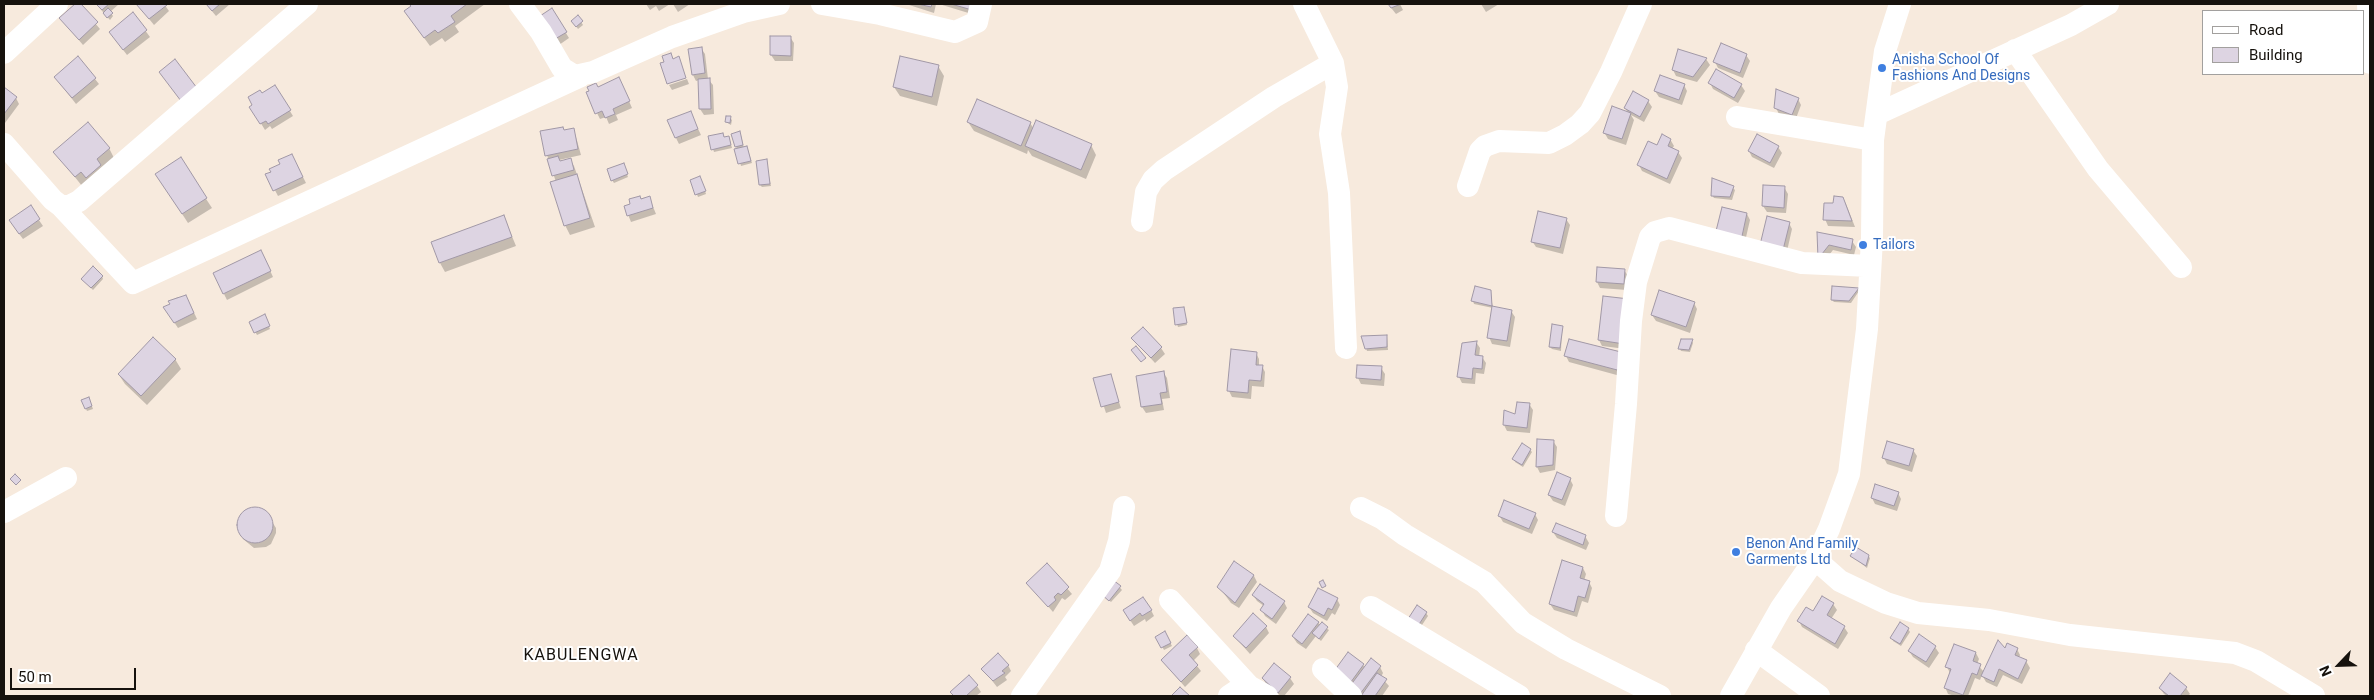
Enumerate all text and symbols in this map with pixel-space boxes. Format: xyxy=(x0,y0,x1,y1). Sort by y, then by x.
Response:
legend xyxy=(2202,10,2364,75)
text: Road xyxy=(2249,21,2283,39)
text: Building xyxy=(2249,46,2303,64)
place label: Anisha School Of Fashions And Designs xyxy=(1892,52,2030,84)
marker: Anisha School Of Fashions And Designs xyxy=(1876,62,1888,74)
place label: Tailors xyxy=(1873,237,1915,253)
marker: Tailors xyxy=(1857,239,1869,251)
place label: Benon And Family Garments Ltd xyxy=(1746,536,1858,568)
marker: Benon And Family Garments Ltd xyxy=(1730,546,1742,558)
north arrow xyxy=(2314,640,2364,690)
district label: KABULENGWA xyxy=(522,646,640,666)
scale bar xyxy=(12,658,139,690)
text: N xyxy=(2316,663,2335,679)
text: 50 m xyxy=(18,668,52,686)

